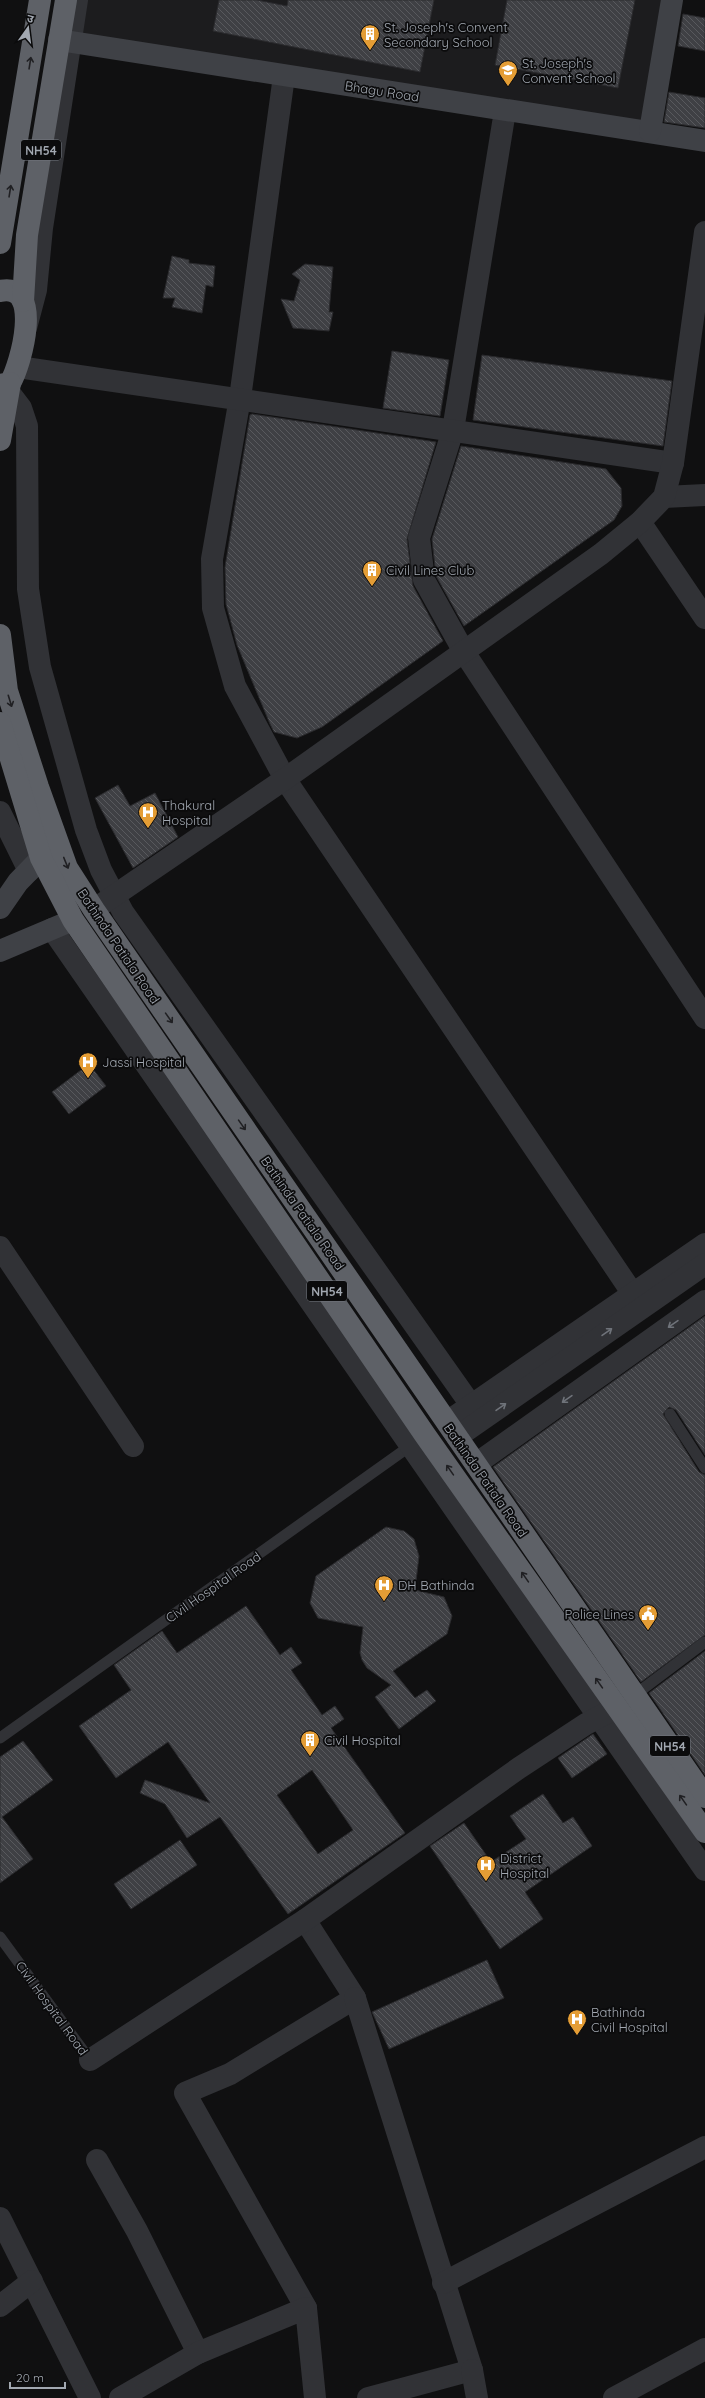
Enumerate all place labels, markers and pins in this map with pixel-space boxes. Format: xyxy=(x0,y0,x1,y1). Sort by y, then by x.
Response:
place label: St. Joseph's Convent Secondary School xyxy=(384,19,508,50)
building icon: St. Joseph's Convent Secondary School xyxy=(359,23,381,51)
place label: St. Joseph's Convent School xyxy=(522,55,616,86)
school or university icon: St. Joseph's Convent School xyxy=(497,59,519,87)
building icon: Civil Lines Club xyxy=(361,559,383,587)
place label: Civil Lines Club xyxy=(386,562,474,578)
place label: Thakural Hospital xyxy=(162,797,215,828)
hospital icon: Thakural Hospital xyxy=(137,801,159,829)
hospital icon: Jassi Hospital xyxy=(77,1051,99,1079)
place label: Jassi Hospital xyxy=(102,1054,185,1070)
hospital icon: DH Bathinda xyxy=(373,1574,395,1602)
place label: DH Bathinda xyxy=(398,1577,474,1593)
public building icon: Police Lines xyxy=(637,1603,659,1631)
place label: Police Lines xyxy=(564,1606,634,1622)
building icon: Civil Hospital xyxy=(299,1729,321,1757)
place label: Civil Hospital xyxy=(324,1732,401,1748)
place label: District Hospital xyxy=(500,1850,549,1881)
hospital icon: District Hospital xyxy=(475,1854,497,1882)
place label: Bathinda Civil Hospital xyxy=(591,2004,668,2035)
hospital icon: Bathinda Civil Hospital xyxy=(566,2008,588,2036)

